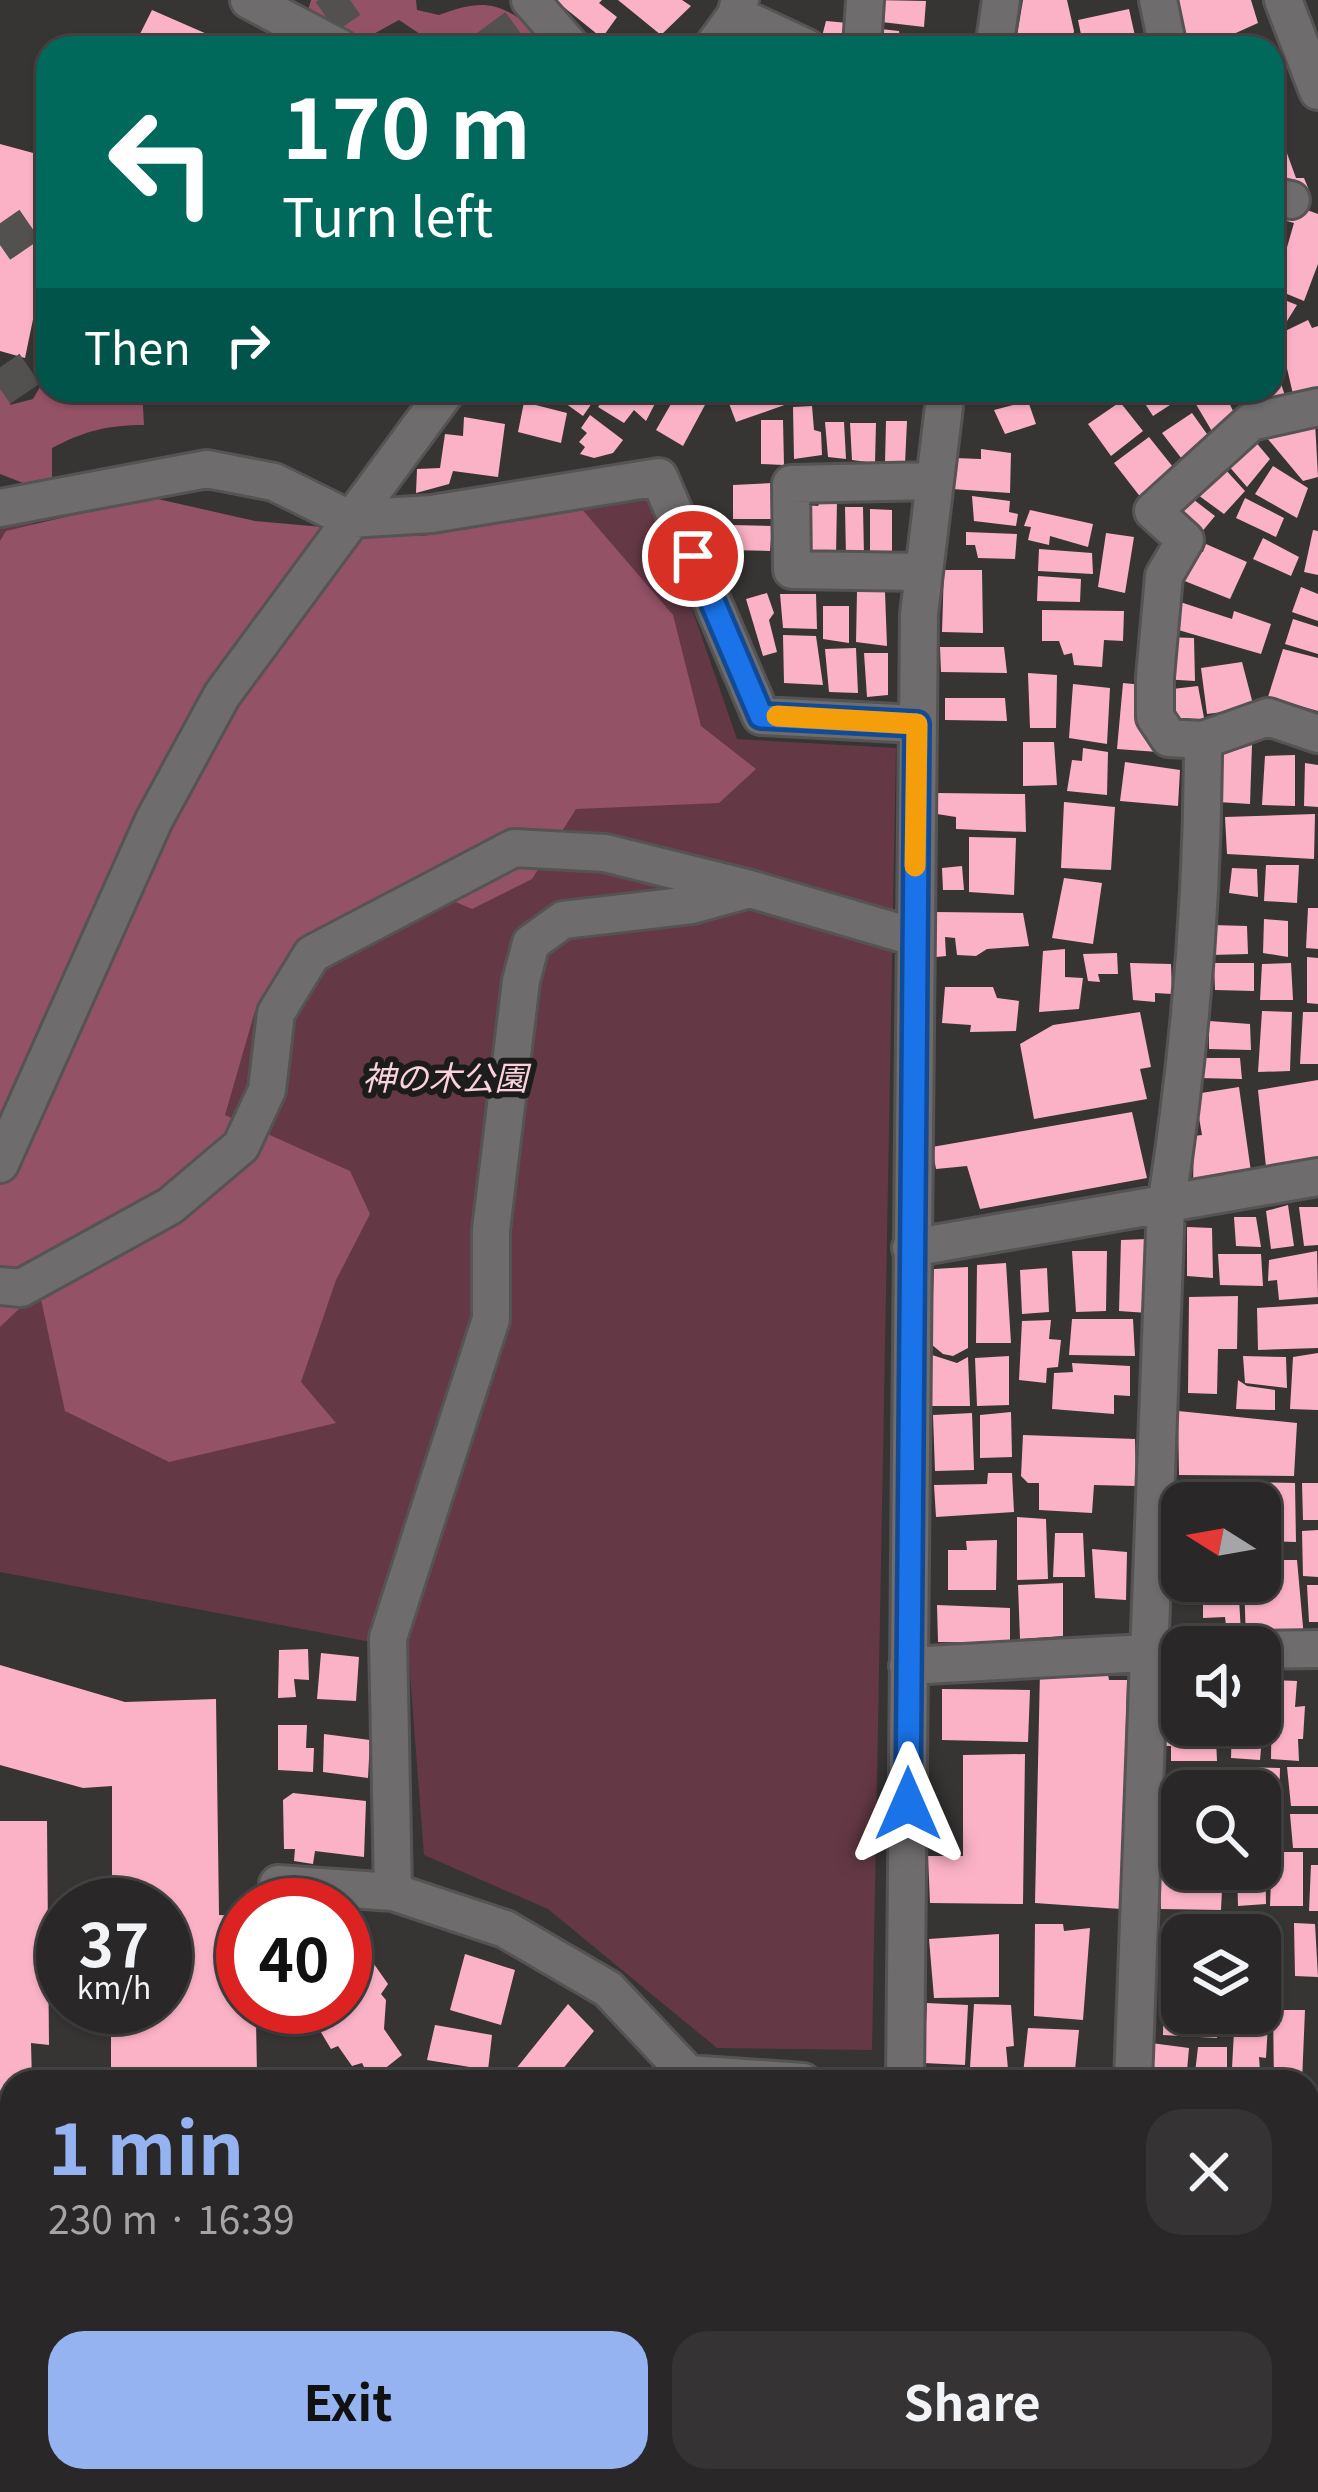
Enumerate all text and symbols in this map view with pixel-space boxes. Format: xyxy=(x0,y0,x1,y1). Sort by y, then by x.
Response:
text: 170 m xyxy=(282,62,531,183)
icon: left xyxy=(84,84,240,240)
text: Turn left xyxy=(282,174,493,253)
icon: right xyxy=(215,312,281,378)
text: Then xyxy=(84,313,191,378)
pin xyxy=(642,505,744,607)
icon: arrive xyxy=(660,523,726,589)
park label: 神の木公園 xyxy=(363,1052,532,1100)
north arrow xyxy=(1161,1482,1281,1602)
map controls xyxy=(1161,1482,1281,2034)
button: sound xyxy=(1161,1626,1281,1746)
position arrow xyxy=(845,1741,971,1867)
button: search xyxy=(1161,1770,1281,1890)
speed limit sign: 40 xyxy=(216,1878,372,2034)
text: 37 xyxy=(79,1897,149,1984)
button: layers xyxy=(1161,1914,1281,2034)
text: km/h xyxy=(77,1964,151,2008)
text: 1 min xyxy=(48,2091,244,2196)
button: close xyxy=(1146,2109,1272,2235)
text: 230 m · 16:39 xyxy=(48,2189,295,2245)
button: Exit xyxy=(48,2331,648,2469)
button: Share xyxy=(672,2331,1272,2469)

